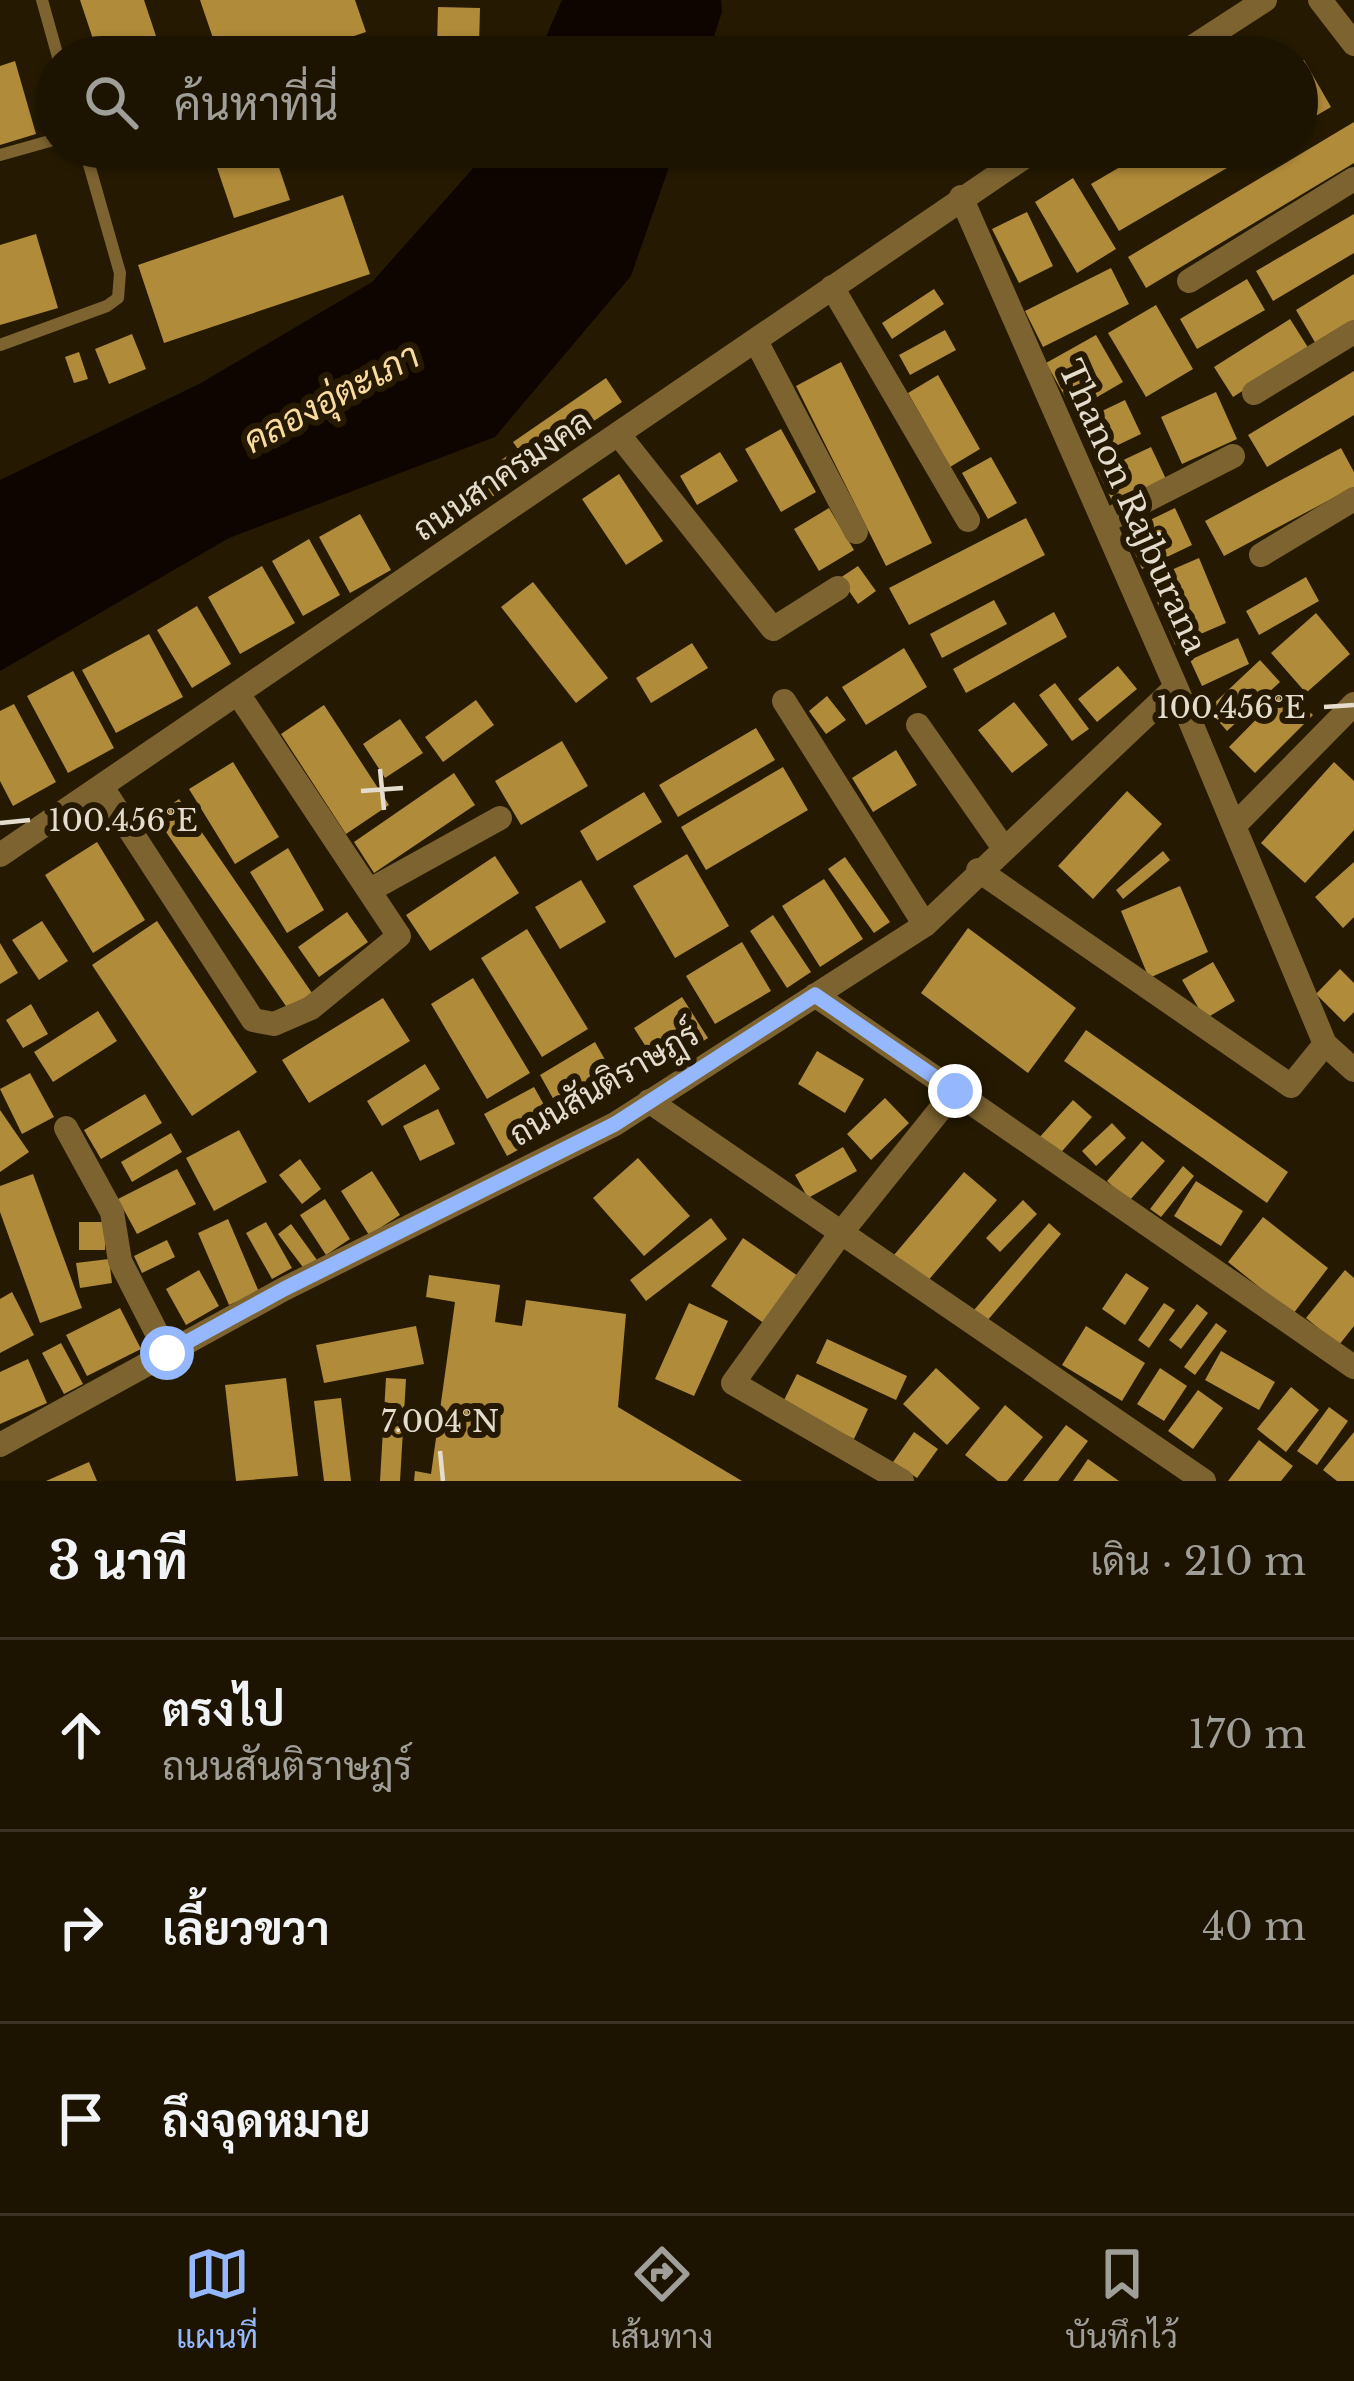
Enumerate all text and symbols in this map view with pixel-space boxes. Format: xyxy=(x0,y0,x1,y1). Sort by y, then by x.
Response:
search box xyxy=(36,36,1318,168)
icon: search xyxy=(78,69,144,135)
text: ค้นหาที่นี่ xyxy=(174,76,338,132)
water label: คลองอุ่ตะเภา xyxy=(235,333,428,465)
street label: Thanon Rajburana xyxy=(1050,354,1216,661)
street label: ถนนสาครมงคล xyxy=(405,400,599,550)
text: 100.456°E xyxy=(1156,689,1306,726)
text: 100.456°E xyxy=(48,802,198,839)
street label: ถนนสันติราษฎร์ xyxy=(502,1013,707,1156)
route end xyxy=(928,1064,982,1118)
route start xyxy=(140,1326,194,1380)
text: 7.004°N xyxy=(381,1403,499,1440)
text: 3 นาที xyxy=(48,1530,188,1593)
text: เดิน · 210 m xyxy=(1090,1537,1306,1586)
text: ตรงไป xyxy=(162,1682,285,1738)
icon: ahead xyxy=(48,1702,114,1768)
text: 170 m xyxy=(1188,1710,1306,1759)
text: ถนนสันติราษฎร์ xyxy=(162,1742,412,1791)
icon: right xyxy=(48,1894,114,1960)
text: เลี้ยวขวา xyxy=(162,1901,330,1957)
text: 40 m xyxy=(1202,1902,1306,1951)
icon: arrive xyxy=(48,2086,114,2152)
text: ถึงจุดหมาย xyxy=(162,2093,371,2149)
tab: แผนที่ xyxy=(176,2241,258,2357)
tab: เส้นทาง xyxy=(610,2241,713,2357)
tab: บันทึกไว้ xyxy=(1065,2241,1178,2357)

